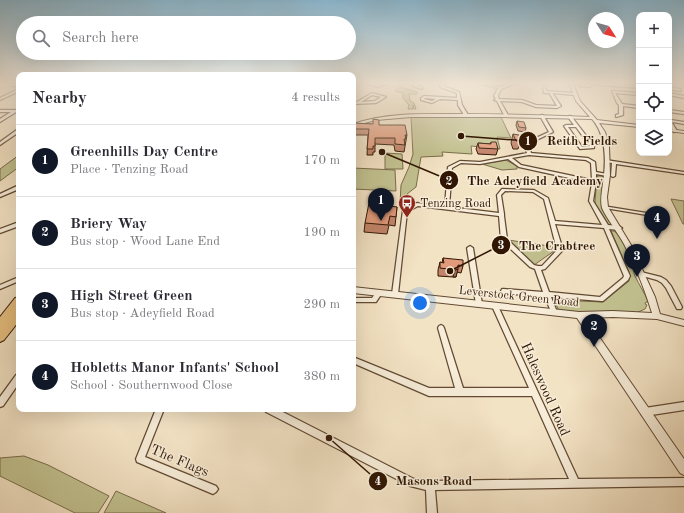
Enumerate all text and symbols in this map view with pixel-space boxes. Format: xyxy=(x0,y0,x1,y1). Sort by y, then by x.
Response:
north arrow xyxy=(588,12,624,48)
map controls xyxy=(636,12,672,156)
button: + xyxy=(636,12,672,48)
search box xyxy=(16,16,356,60)
icon: search xyxy=(30,27,52,49)
text: Search here xyxy=(62,31,139,46)
button: − xyxy=(636,48,672,84)
button: locate xyxy=(636,84,672,120)
text: Nearby xyxy=(32,90,87,107)
text: 4 results xyxy=(291,91,340,104)
button: layers xyxy=(636,120,672,156)
callout: Reith Fields xyxy=(518,128,625,153)
text: Reith Fields xyxy=(547,135,618,148)
text: 1 xyxy=(525,136,531,148)
text: Greenhills Day Centre xyxy=(70,145,218,160)
text: 1 xyxy=(41,154,49,167)
text: 170 m xyxy=(303,154,340,167)
text: Place · Tenzing Road xyxy=(70,163,189,176)
callout: The Adeyfield Academy xyxy=(439,168,611,193)
text: The Adeyfield Academy xyxy=(467,175,603,188)
text: 2 xyxy=(446,176,453,188)
pin: 1 xyxy=(368,188,394,221)
bus stop icon: Tenzing Road xyxy=(397,193,417,218)
place label: Tenzing Road xyxy=(420,198,491,210)
pin: 4 xyxy=(644,206,670,239)
text: Briery Way xyxy=(70,217,147,232)
text: 2 xyxy=(41,226,49,239)
text: 190 m xyxy=(303,226,340,239)
callout: The Crabtree xyxy=(491,233,603,258)
text: Bus stop · Wood Lane End xyxy=(70,235,220,248)
text: 3 xyxy=(498,240,505,252)
text: The Crabtree xyxy=(519,240,595,253)
pin: 3 xyxy=(624,244,650,277)
street label: Leverstock Green Road xyxy=(458,285,580,309)
text: High Street Green xyxy=(70,289,193,304)
your location xyxy=(410,293,430,313)
text: 3 xyxy=(41,298,49,311)
text: 290 m xyxy=(303,298,340,311)
text: Bus stop · Adeyfield Road xyxy=(70,307,215,320)
pin: 2 xyxy=(581,314,607,347)
street label: Haleswood Road xyxy=(518,341,572,438)
text: Hobletts Manor Infants' School xyxy=(70,361,279,376)
text: 4 xyxy=(41,370,49,383)
text: 380 m xyxy=(303,370,340,383)
text: School · Southernwood Close xyxy=(70,379,233,392)
street label: The Flags xyxy=(148,442,211,479)
callout: Masons Road xyxy=(368,468,480,493)
text: Masons Road xyxy=(396,475,472,488)
text: 4 xyxy=(375,476,382,488)

